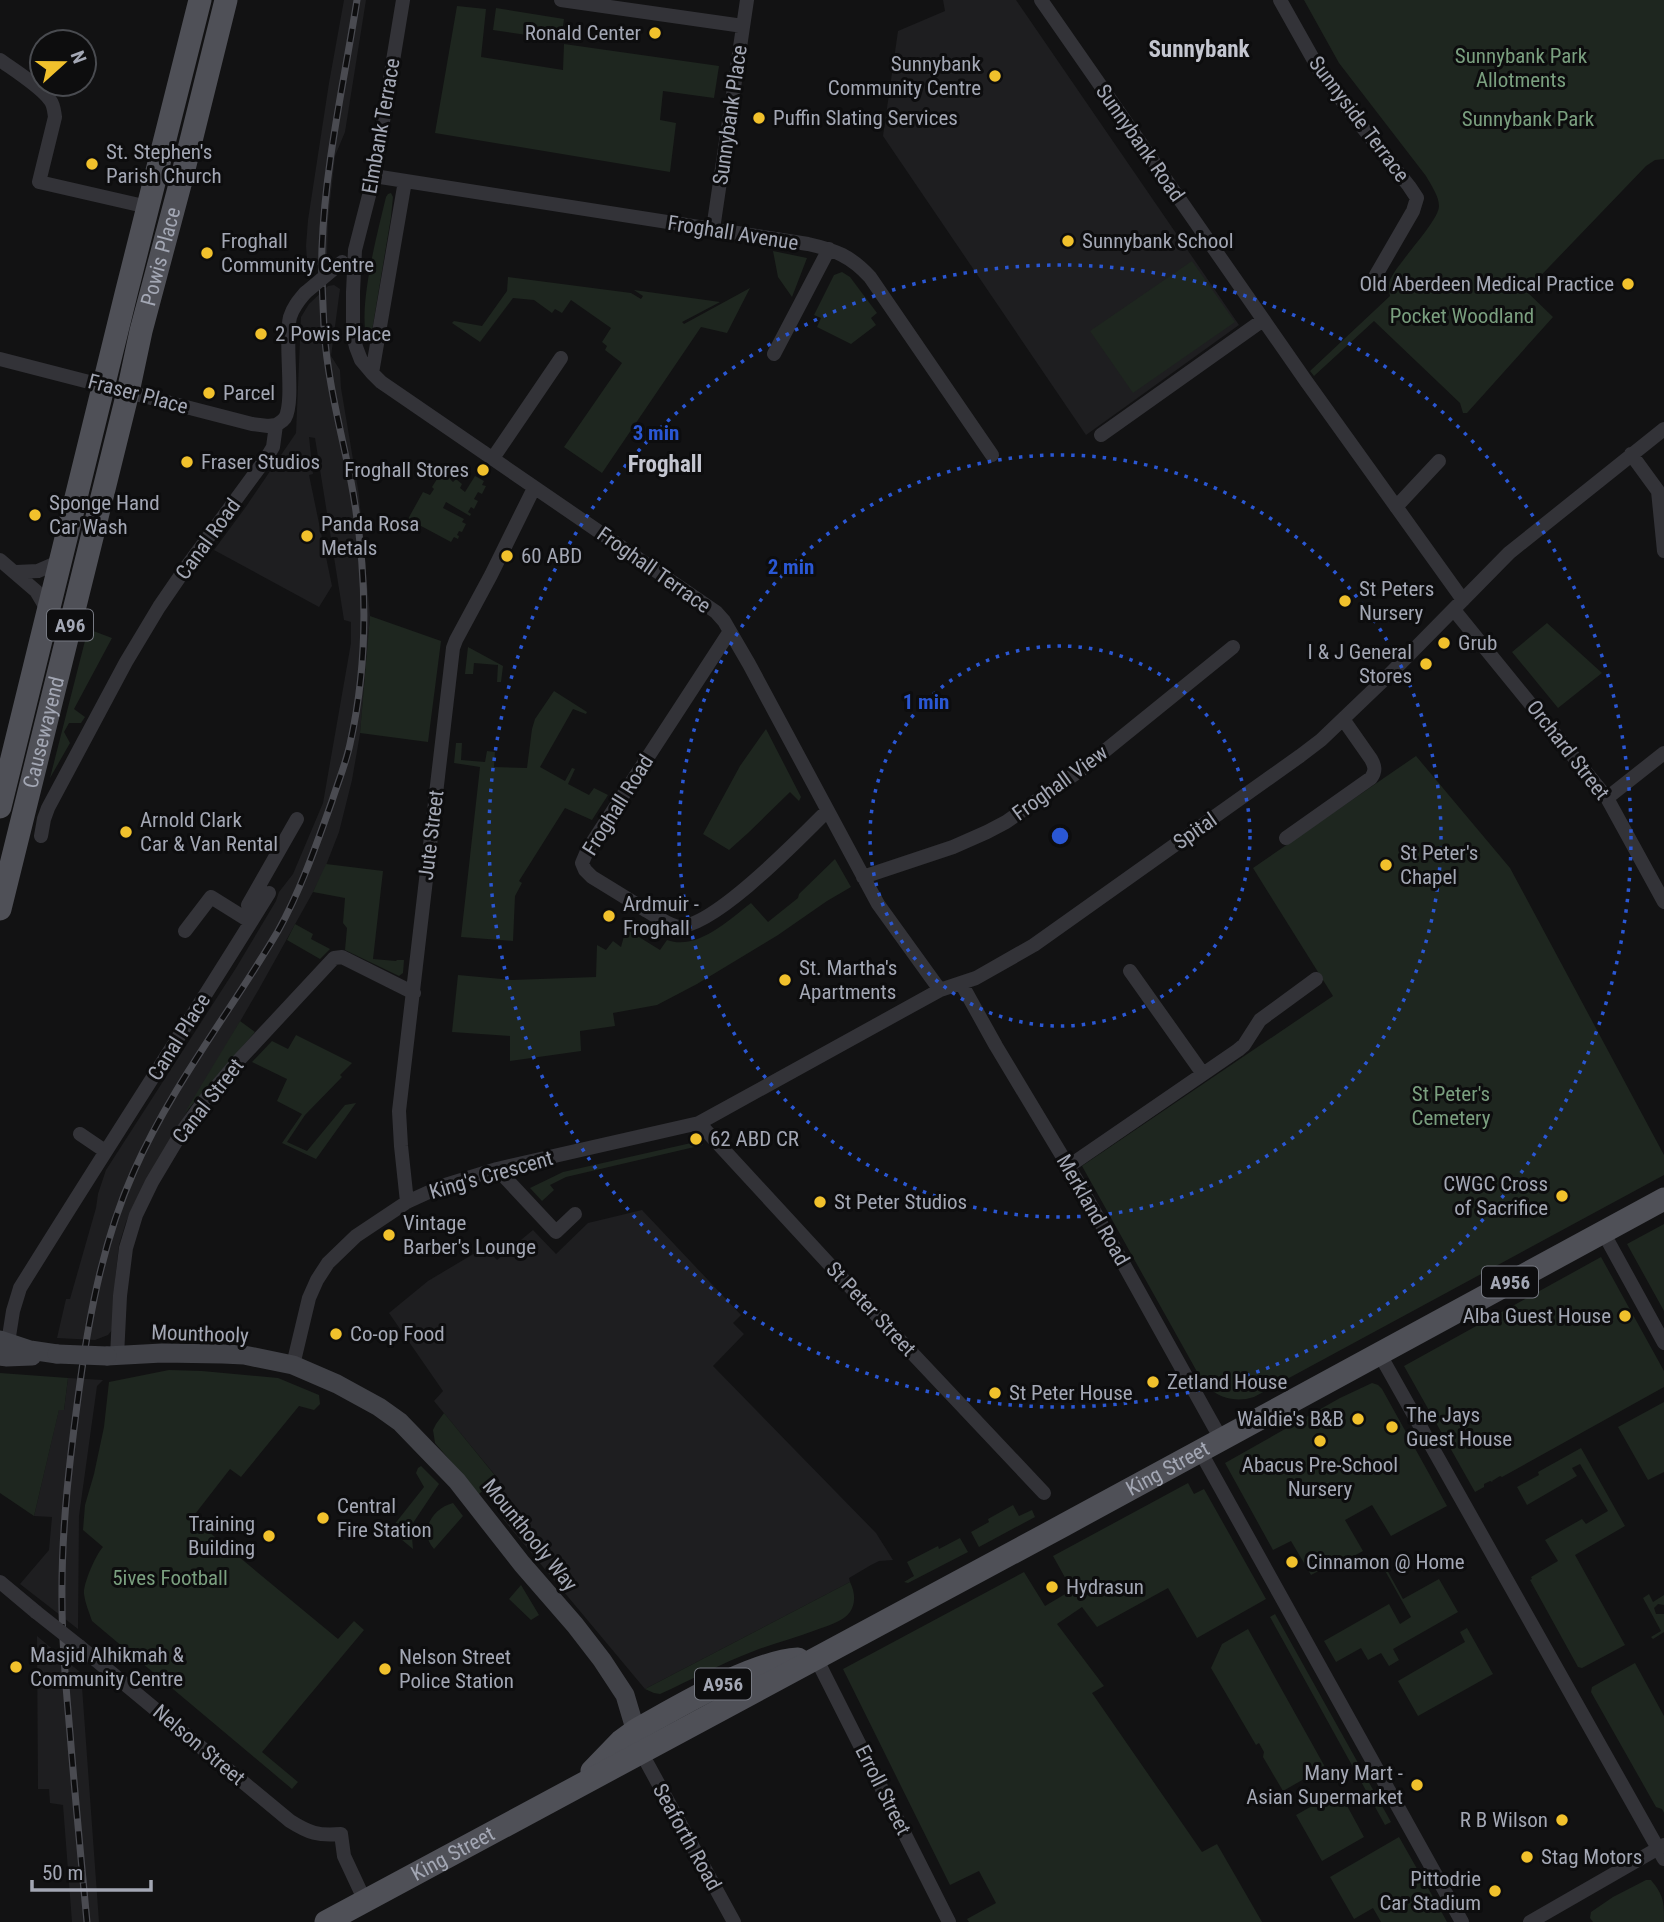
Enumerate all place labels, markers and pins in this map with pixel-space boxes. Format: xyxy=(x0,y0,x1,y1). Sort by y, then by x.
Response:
place label: Ronald Center xyxy=(525,21,641,45)
marker: Ronald Center xyxy=(647,25,663,41)
place label: Sunnybank Community Centre xyxy=(828,52,982,100)
marker: Sunnybank Community Centre xyxy=(987,68,1003,84)
place label: Puffin Slating Services xyxy=(773,106,958,130)
marker: Puffin Slating Services xyxy=(751,110,767,126)
place label: St. Stephen's Parish Church xyxy=(106,140,222,188)
marker: St. Stephen's Parish Church xyxy=(84,156,100,172)
place label: Froghall Community Centre xyxy=(221,229,374,277)
place label: Sunnybank School xyxy=(1082,229,1234,253)
marker: Sunnybank School xyxy=(1060,233,1076,249)
marker: Froghall Community Centre xyxy=(199,245,215,261)
place label: Old Aberdeen Medical Practice xyxy=(1359,272,1614,296)
marker: Old Aberdeen Medical Practice xyxy=(1620,276,1636,292)
place label: 2 Powis Place xyxy=(275,322,391,346)
marker: 2 Powis Place xyxy=(253,326,269,342)
place label: Parcel xyxy=(223,381,275,405)
marker: Parcel xyxy=(201,385,217,401)
place label: Fraser Studios xyxy=(201,450,320,474)
marker: Fraser Studios xyxy=(179,454,195,470)
place label: Froghall Stores xyxy=(344,458,469,482)
marker: Froghall Stores xyxy=(475,462,491,478)
place label: Sponge Hand Car Wash xyxy=(49,491,160,539)
marker: Sponge Hand Car Wash xyxy=(27,507,43,523)
place label: Panda Rosa Metals xyxy=(321,512,419,560)
marker: Panda Rosa Metals xyxy=(299,528,315,544)
place label: 60 ABD xyxy=(521,544,582,568)
marker: 60 ABD xyxy=(499,548,515,564)
place label: St Peters Nursery xyxy=(1359,577,1434,625)
marker: St Peters Nursery xyxy=(1337,593,1353,609)
place label: Grub xyxy=(1458,631,1497,655)
marker: Grub xyxy=(1436,635,1452,651)
place label: I & J General Stores xyxy=(1308,640,1412,688)
marker: I & J General Stores xyxy=(1418,656,1434,672)
place label: Arnold Clark Car & Van Rental xyxy=(140,808,278,856)
marker: Arnold Clark Car & Van Rental xyxy=(118,824,134,840)
centre of rings xyxy=(1048,824,1072,848)
place label: St Peter's Chapel xyxy=(1400,841,1478,889)
marker: St Peter's Chapel xyxy=(1378,857,1394,873)
place label: Ardmuir - Froghall xyxy=(623,892,699,940)
marker: Ardmuir - Froghall xyxy=(601,908,617,924)
place label: St. Martha's Apartments xyxy=(799,956,897,1004)
marker: St. Martha's Apartments xyxy=(777,972,793,988)
place label: 62 ABD CR xyxy=(710,1127,799,1151)
marker: 62 ABD CR xyxy=(688,1131,704,1147)
place label: CWGC Cross of Sacrifice xyxy=(1443,1172,1548,1220)
marker: CWGC Cross of Sacrifice xyxy=(1554,1188,1570,1204)
place label: St Peter Studios xyxy=(834,1190,967,1214)
marker: St Peter Studios xyxy=(812,1194,828,1210)
place label: Vintage Barber's Lounge xyxy=(403,1211,536,1259)
marker: Vintage Barber's Lounge xyxy=(381,1227,397,1243)
place label: Alba Guest House xyxy=(1463,1304,1611,1328)
marker: Alba Guest House xyxy=(1617,1308,1633,1324)
place label: Co-op Food xyxy=(350,1322,445,1346)
marker: Co-op Food xyxy=(328,1326,344,1342)
place label: Zetland House xyxy=(1167,1370,1287,1394)
marker: Zetland House xyxy=(1145,1374,1161,1390)
place label: St Peter House xyxy=(1009,1381,1133,1405)
marker: St Peter House xyxy=(987,1385,1003,1401)
place label: The Jays Guest House xyxy=(1406,1403,1512,1451)
place label: Waldie's B&B xyxy=(1237,1407,1344,1431)
marker: Waldie's B&B xyxy=(1350,1411,1366,1427)
marker: The Jays Guest House xyxy=(1384,1419,1400,1435)
marker: Abacus Pre-School Nursery xyxy=(1312,1433,1328,1449)
place label: Abacus Pre-School Nursery xyxy=(1242,1453,1398,1501)
place label: Central Fire Station xyxy=(337,1494,432,1542)
marker: Central Fire Station xyxy=(315,1510,331,1526)
place label: Training Building xyxy=(188,1512,255,1560)
marker: Training Building xyxy=(261,1528,277,1544)
place label: Cinnamon @ Home xyxy=(1306,1550,1465,1574)
marker: Cinnamon @ Home xyxy=(1284,1554,1300,1570)
place label: Hydrasun xyxy=(1066,1575,1144,1599)
marker: Hydrasun xyxy=(1044,1579,1060,1595)
place label: Masjid Alhikmah & Community Centre xyxy=(30,1643,184,1691)
place label: Nelson Street Police Station xyxy=(399,1645,514,1693)
marker: Masjid Alhikmah & Community Centre xyxy=(8,1659,24,1675)
marker: Nelson Street Police Station xyxy=(377,1661,393,1677)
place label: Many Mart - Asian Supermarket xyxy=(1246,1761,1403,1809)
marker: Many Mart - Asian Supermarket xyxy=(1409,1777,1425,1793)
place label: R B Wilson xyxy=(1460,1808,1548,1832)
marker: R B Wilson xyxy=(1554,1812,1570,1828)
place label: Stag Motors xyxy=(1541,1845,1642,1869)
marker: Stag Motors xyxy=(1519,1849,1535,1865)
place label: Pittodrie Car Stadium xyxy=(1379,1867,1481,1915)
marker: Pittodrie Car Stadium xyxy=(1487,1883,1503,1899)

